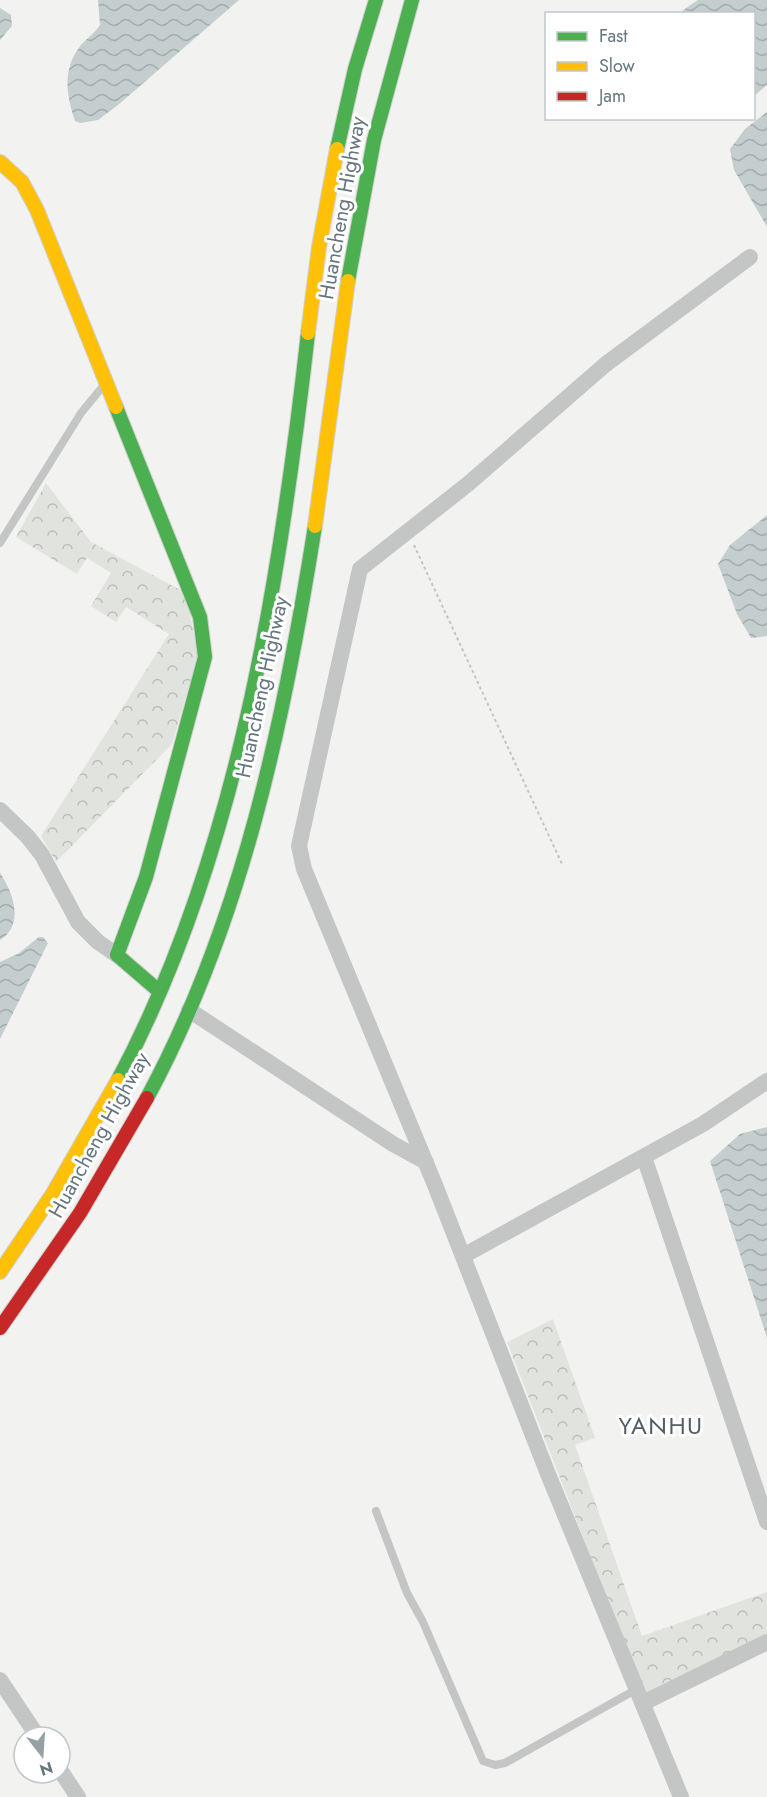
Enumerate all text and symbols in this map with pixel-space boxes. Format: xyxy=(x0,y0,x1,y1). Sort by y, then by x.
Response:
legend xyxy=(545,12,755,120)
text: Fast xyxy=(599,23,628,49)
text: Slow xyxy=(599,53,636,79)
text: Jam xyxy=(597,83,626,109)
street label: Huancheng Highway xyxy=(311,113,373,302)
street label: Huancheng Highway xyxy=(228,593,296,781)
street label: Huancheng Highway xyxy=(41,1046,157,1223)
district label: YANHU xyxy=(618,1408,704,1443)
north arrow xyxy=(12,1725,72,1785)
text: N xyxy=(37,1756,56,1782)

